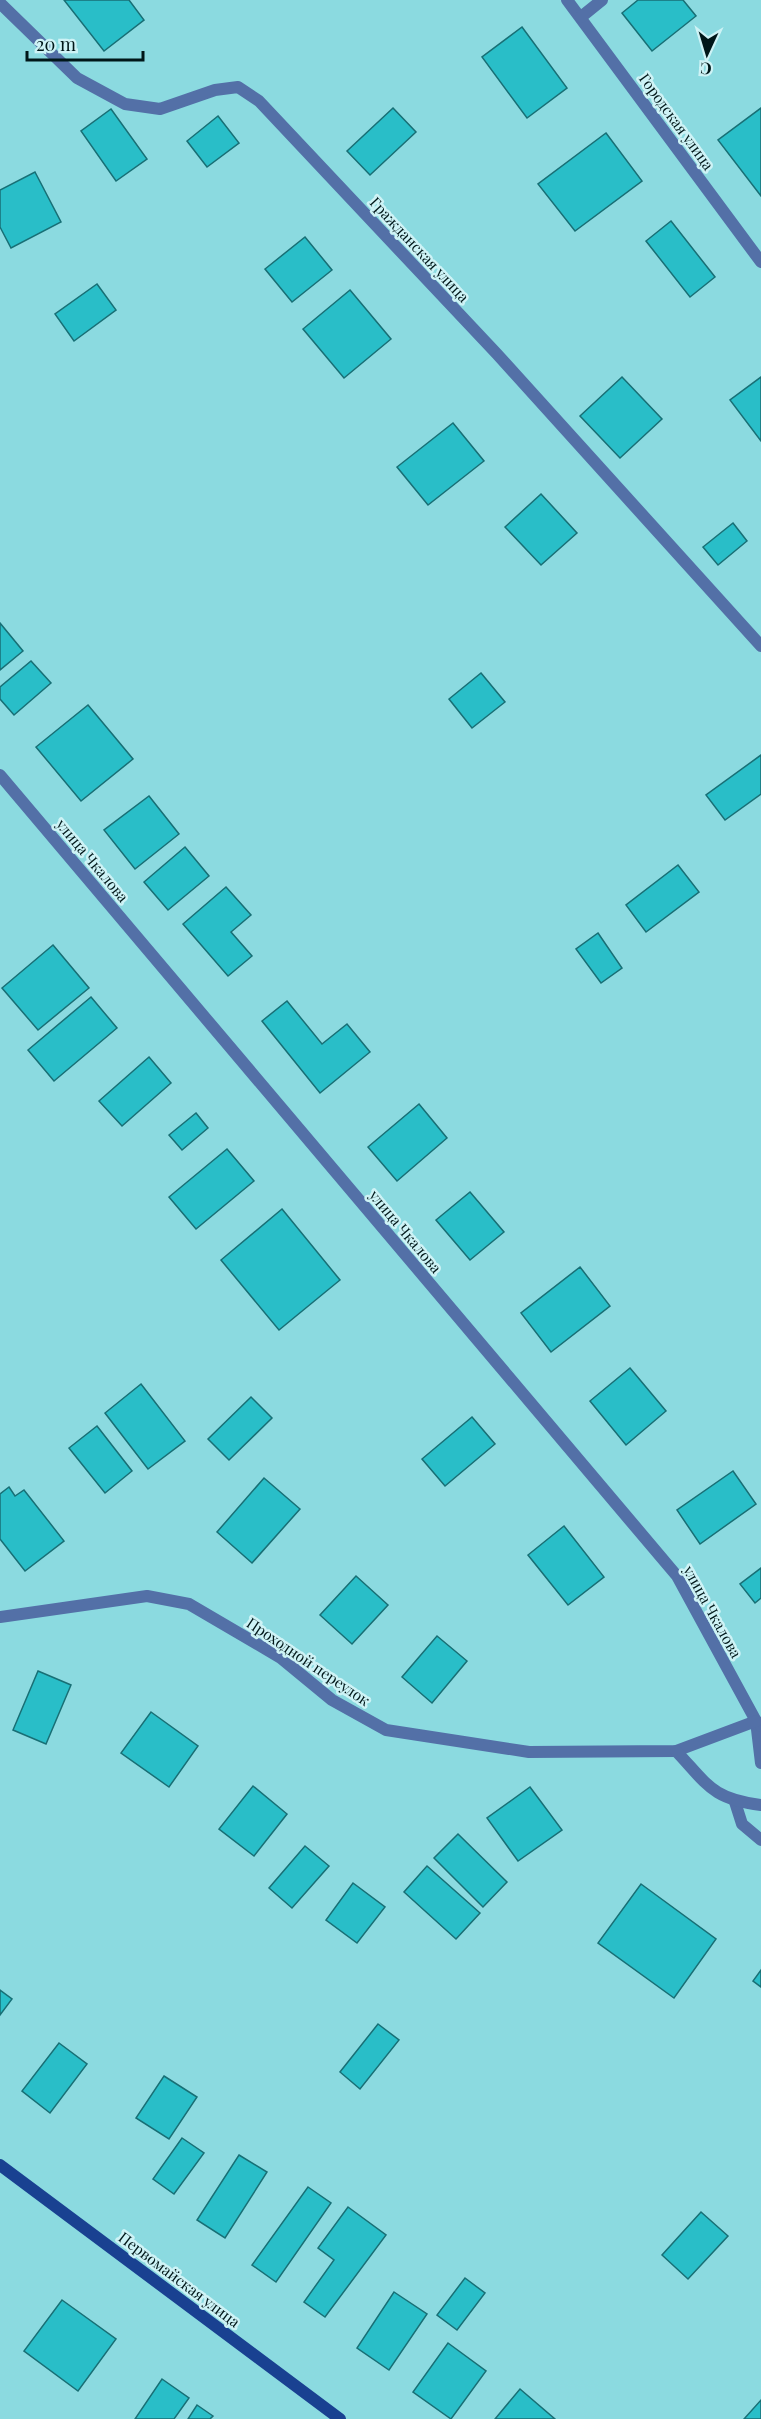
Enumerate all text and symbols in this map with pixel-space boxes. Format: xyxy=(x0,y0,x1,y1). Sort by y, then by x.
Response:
scale bar xyxy=(27,24,142,62)
north arrow xyxy=(677,24,737,84)
text: 20 m xyxy=(36,32,76,56)
text: С xyxy=(700,59,712,80)
street label: Городская улица xyxy=(635,69,719,174)
street label: Гражданская улица xyxy=(366,192,474,307)
street label: улица Чкалова xyxy=(51,814,134,907)
street label: улица Чкалова xyxy=(364,1185,447,1278)
street label: улица Чкалова xyxy=(679,1561,747,1662)
street label: Проходной переулок xyxy=(243,1612,375,1710)
street label: Первомайская улица xyxy=(115,2227,245,2332)

